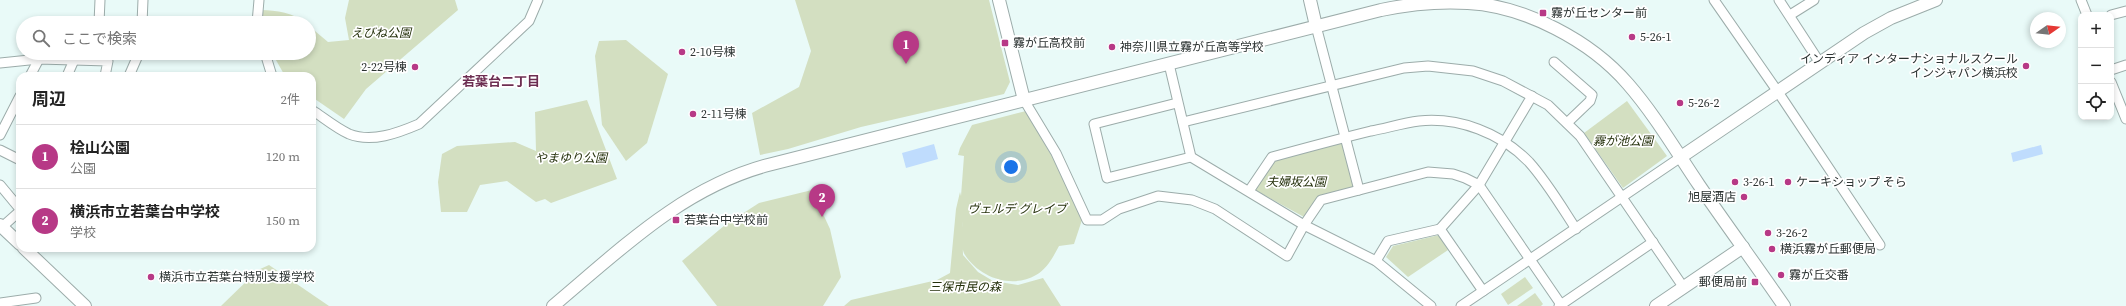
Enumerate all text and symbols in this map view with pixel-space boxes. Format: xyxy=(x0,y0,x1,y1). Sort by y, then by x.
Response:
place label: 霧が丘センター前 xyxy=(1551,5,1647,21)
marker: 霧が丘センター前 xyxy=(1538,8,1548,18)
north arrow xyxy=(2030,12,2066,48)
map controls xyxy=(2078,12,2114,120)
button: + xyxy=(2078,12,2114,48)
search box xyxy=(16,16,316,60)
park label: えびね公園 xyxy=(351,25,413,41)
icon: search xyxy=(30,27,52,49)
text: ここで検索 xyxy=(62,28,137,49)
place label: 5-26-1 xyxy=(1640,29,1672,45)
pin: 1 xyxy=(893,31,919,64)
marker: 5-26-1 xyxy=(1627,32,1637,42)
place label: 霧が丘高校前 xyxy=(1013,35,1085,51)
marker: 霧が丘高校前 xyxy=(1000,38,1010,48)
place label: 神奈川県立霧が丘高等学校 xyxy=(1120,39,1264,55)
marker: 神奈川県立霧が丘高等学校 xyxy=(1107,42,1117,52)
place label: 2-10号棟 xyxy=(690,44,736,60)
marker: 2-10号棟 xyxy=(677,47,687,57)
button: − xyxy=(2078,48,2114,84)
place label: インディア インターナショナルスクール インジャパン横浜校 xyxy=(1800,51,2018,81)
place label: 2-22号棟 xyxy=(361,59,407,75)
marker: インディア インターナショナルスクール インジャパン横浜校 xyxy=(2021,61,2031,71)
marker: 2-22号棟 xyxy=(410,62,420,72)
district label: 若葉台二丁目 xyxy=(462,73,540,90)
button: locate xyxy=(2078,84,2114,120)
text: 周辺 xyxy=(32,87,66,111)
text: 2件 xyxy=(280,91,300,108)
place label: 5-26-2 xyxy=(1688,95,1720,111)
marker: 5-26-2 xyxy=(1675,98,1685,108)
place label: 2-11号棟 xyxy=(701,106,747,122)
marker: 2-11号棟 xyxy=(688,109,698,119)
park label: 霧が池公園 xyxy=(1593,133,1655,149)
text: 桧山公園 xyxy=(70,137,130,158)
text: 1 xyxy=(41,148,49,165)
text: 120 m xyxy=(266,148,300,165)
park label: やまゆり公園 xyxy=(535,150,609,166)
your location xyxy=(1001,157,1021,177)
text: 公園 xyxy=(70,160,96,177)
park label: 夫婦坂公園 xyxy=(1266,174,1328,190)
place label: 3-26-1 xyxy=(1743,174,1775,190)
place label: ケーキショップ そら xyxy=(1796,174,1907,190)
marker: 3-26-1 xyxy=(1730,177,1740,187)
marker: ケーキショップ そら xyxy=(1783,177,1793,187)
pin: 2 xyxy=(809,184,835,217)
place label: 旭屋酒店 xyxy=(1688,189,1736,205)
marker: 旭屋酒店 xyxy=(1739,192,1749,202)
text: 横浜市立若葉台中学校 xyxy=(70,201,220,222)
park label: ヴェルデ グレイブ xyxy=(968,201,1068,217)
text: 2 xyxy=(41,212,49,229)
text: 150 m xyxy=(266,212,300,229)
place label: 若葉台中学校前 xyxy=(684,212,768,228)
marker: 若葉台中学校前 xyxy=(671,215,681,225)
text: 学校 xyxy=(70,224,96,241)
place label: 3-26-2 xyxy=(1776,225,1808,241)
marker: 3-26-2 xyxy=(1763,228,1773,238)
place label: 横浜霧が丘郵便局 xyxy=(1780,241,1876,257)
marker: 横浜霧が丘郵便局 xyxy=(1767,244,1777,254)
place label: 霧が丘交番 xyxy=(1789,267,1849,283)
place label: 横浜市立若葉台特別支援学校 xyxy=(159,269,315,285)
marker: 霧が丘交番 xyxy=(1776,270,1786,280)
marker: 横浜市立若葉台特別支援学校 xyxy=(146,272,156,282)
place label: 郵便局前 xyxy=(1699,274,1747,290)
marker: 郵便局前 xyxy=(1750,277,1760,287)
park label: 三保市民の森 xyxy=(929,279,1002,295)

